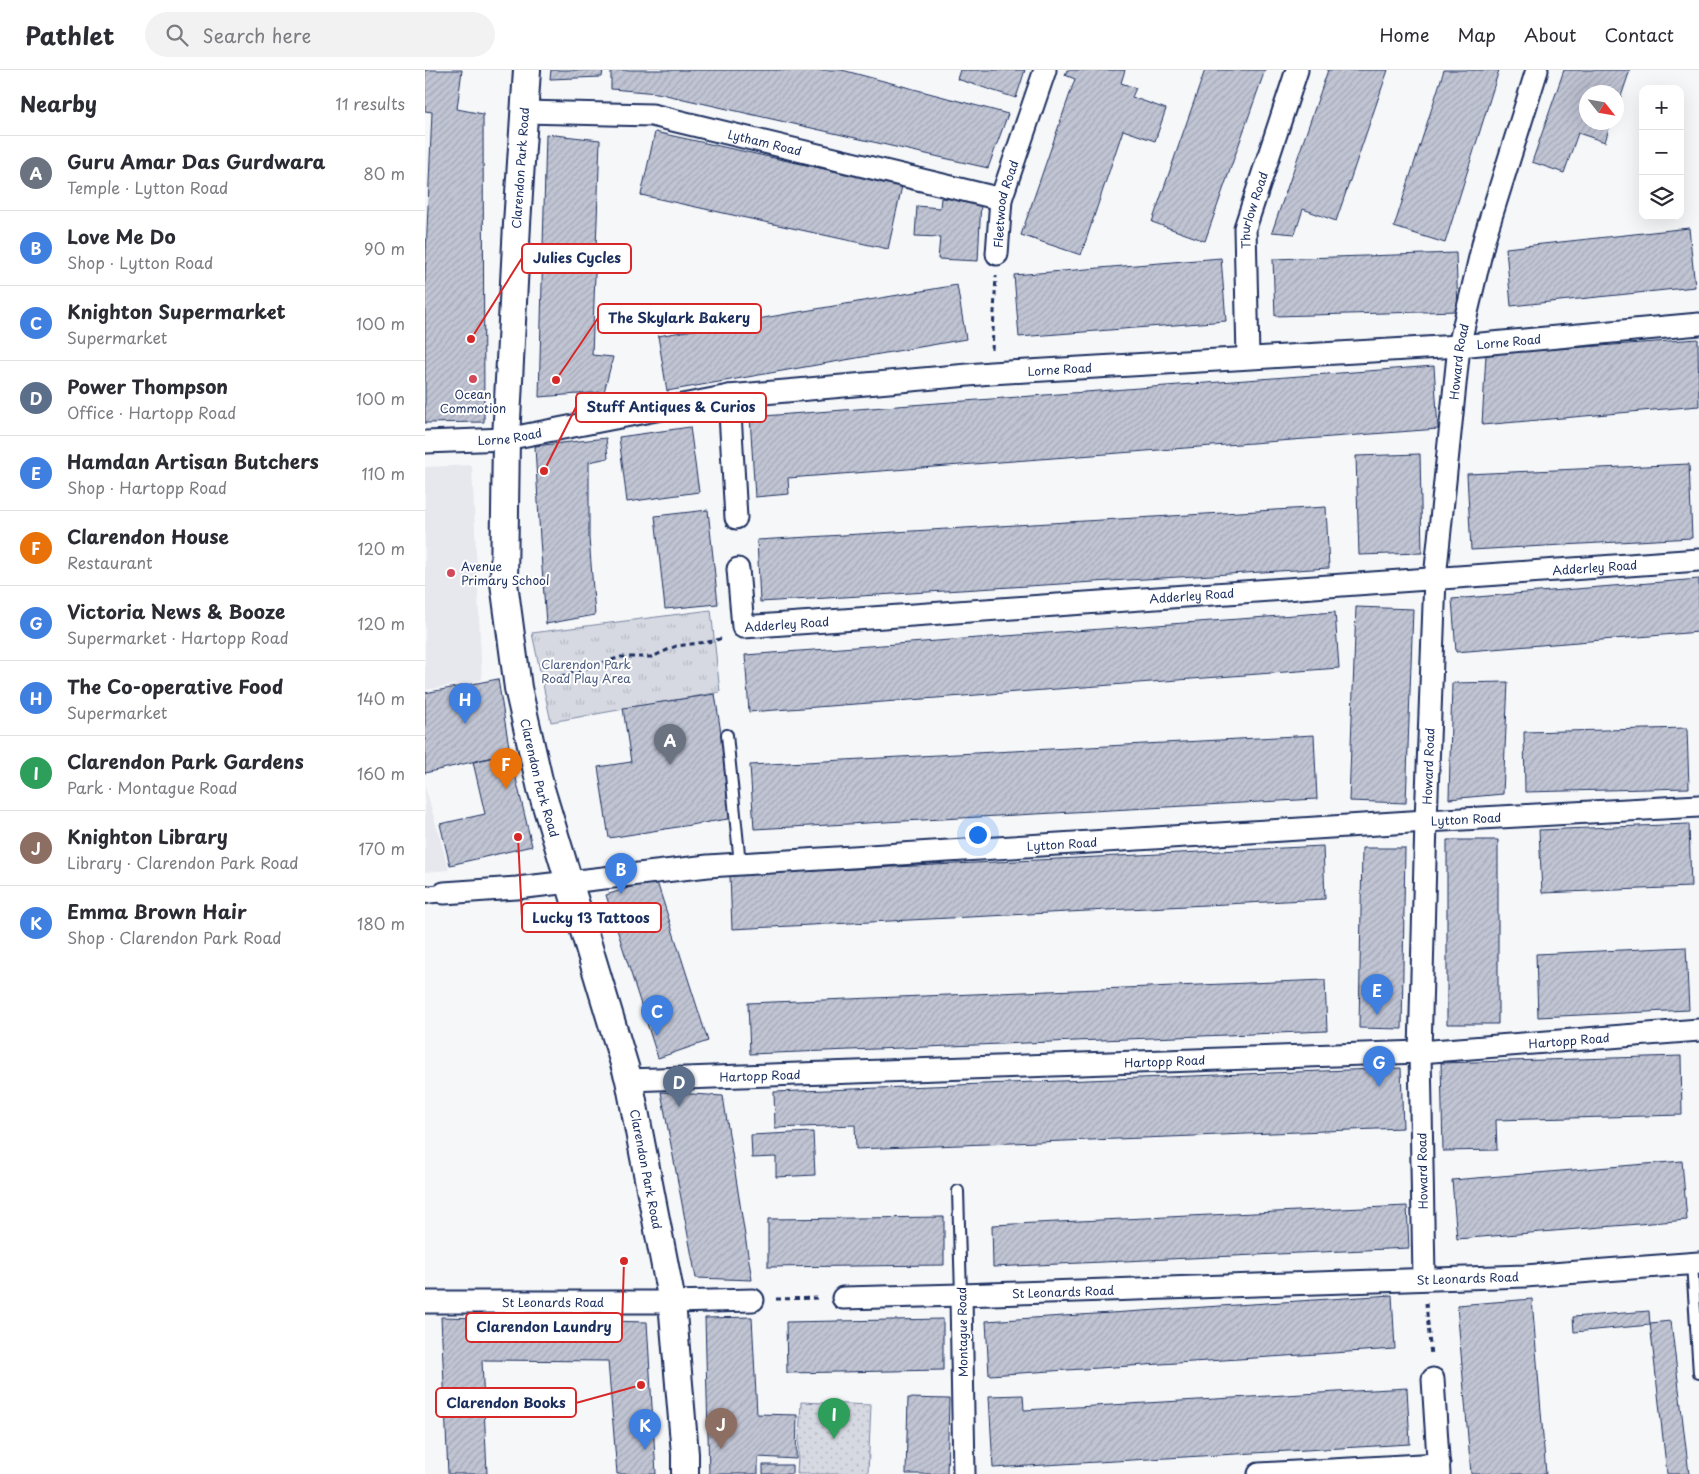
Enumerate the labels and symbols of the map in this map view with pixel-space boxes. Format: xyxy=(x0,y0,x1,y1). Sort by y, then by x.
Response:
north arrow xyxy=(1579,85,1624,130)
street label: Clarendon Park Road xyxy=(507,107,533,229)
street label: Lytham Road xyxy=(726,125,804,160)
street label: Fleetwood Road xyxy=(988,158,1023,248)
street label: Thurlow Road xyxy=(1236,169,1272,249)
callout: Julies Cycles xyxy=(522,244,631,273)
text: Julies Cycles xyxy=(533,247,621,268)
callout: The Skylark Bakery xyxy=(598,304,761,333)
text: The Skylark Bakery xyxy=(608,307,750,328)
street label: Howard Road xyxy=(1444,322,1473,401)
street label: Lorne Road xyxy=(1476,330,1542,353)
street label: Lorne Road xyxy=(1027,358,1093,380)
marker: Ocean Commotion xyxy=(467,373,479,385)
place label: Ocean Commotion xyxy=(440,385,506,417)
callout: Stuff Antiques & Curios xyxy=(576,393,766,422)
text: Stuff Antiques & Curios xyxy=(587,396,756,417)
street label: Lorne Road xyxy=(477,423,543,449)
street label: Adderley Road xyxy=(1552,555,1638,579)
place label: Avenue Primary School xyxy=(461,557,549,589)
marker: Avenue Primary School xyxy=(445,567,457,579)
street label: Adderley Road xyxy=(1149,584,1235,608)
street label: Adderley Road xyxy=(744,612,830,636)
park label: Clarendon Park Road Play Area xyxy=(541,655,631,687)
pin: H xyxy=(449,683,481,724)
street label: Clarendon Park Road xyxy=(516,717,564,839)
pin: A xyxy=(654,724,686,765)
street label: Howard Road xyxy=(1418,727,1438,805)
pin: F xyxy=(490,748,522,789)
street label: Lytton Road xyxy=(1430,808,1502,830)
your location xyxy=(965,822,991,848)
street label: Lytton Road xyxy=(1026,833,1098,855)
pin: B xyxy=(605,853,637,894)
callout: Lucky 13 Tattoos xyxy=(522,903,661,932)
text: Lucky 13 Tattoos xyxy=(532,907,650,928)
pin: E xyxy=(1361,974,1393,1015)
pin: C xyxy=(641,995,673,1036)
street label: Hartopp Road xyxy=(1528,1028,1610,1052)
pin: G xyxy=(1363,1046,1395,1087)
street label: Hartopp Road xyxy=(1124,1051,1206,1071)
street label: Hartopp Road xyxy=(719,1065,801,1086)
pin: D xyxy=(663,1066,695,1107)
street label: Clarendon Park Road xyxy=(626,1108,667,1231)
street label: Howard Road xyxy=(1412,1132,1432,1210)
street label: St Leonards Road xyxy=(1416,1267,1519,1289)
street label: St Leonards Road xyxy=(1011,1281,1114,1302)
street label: Montague Road xyxy=(952,1287,972,1377)
street label: St Leonards Road xyxy=(502,1293,604,1311)
callout: Clarendon Laundry xyxy=(466,1313,622,1342)
text: Clarendon Laundry xyxy=(476,1316,612,1337)
callout: Clarendon Books xyxy=(436,1388,576,1417)
text: Clarendon Books xyxy=(446,1392,566,1413)
pin: I xyxy=(818,1398,850,1439)
pin: J xyxy=(705,1408,737,1449)
pin: K xyxy=(629,1409,661,1450)

